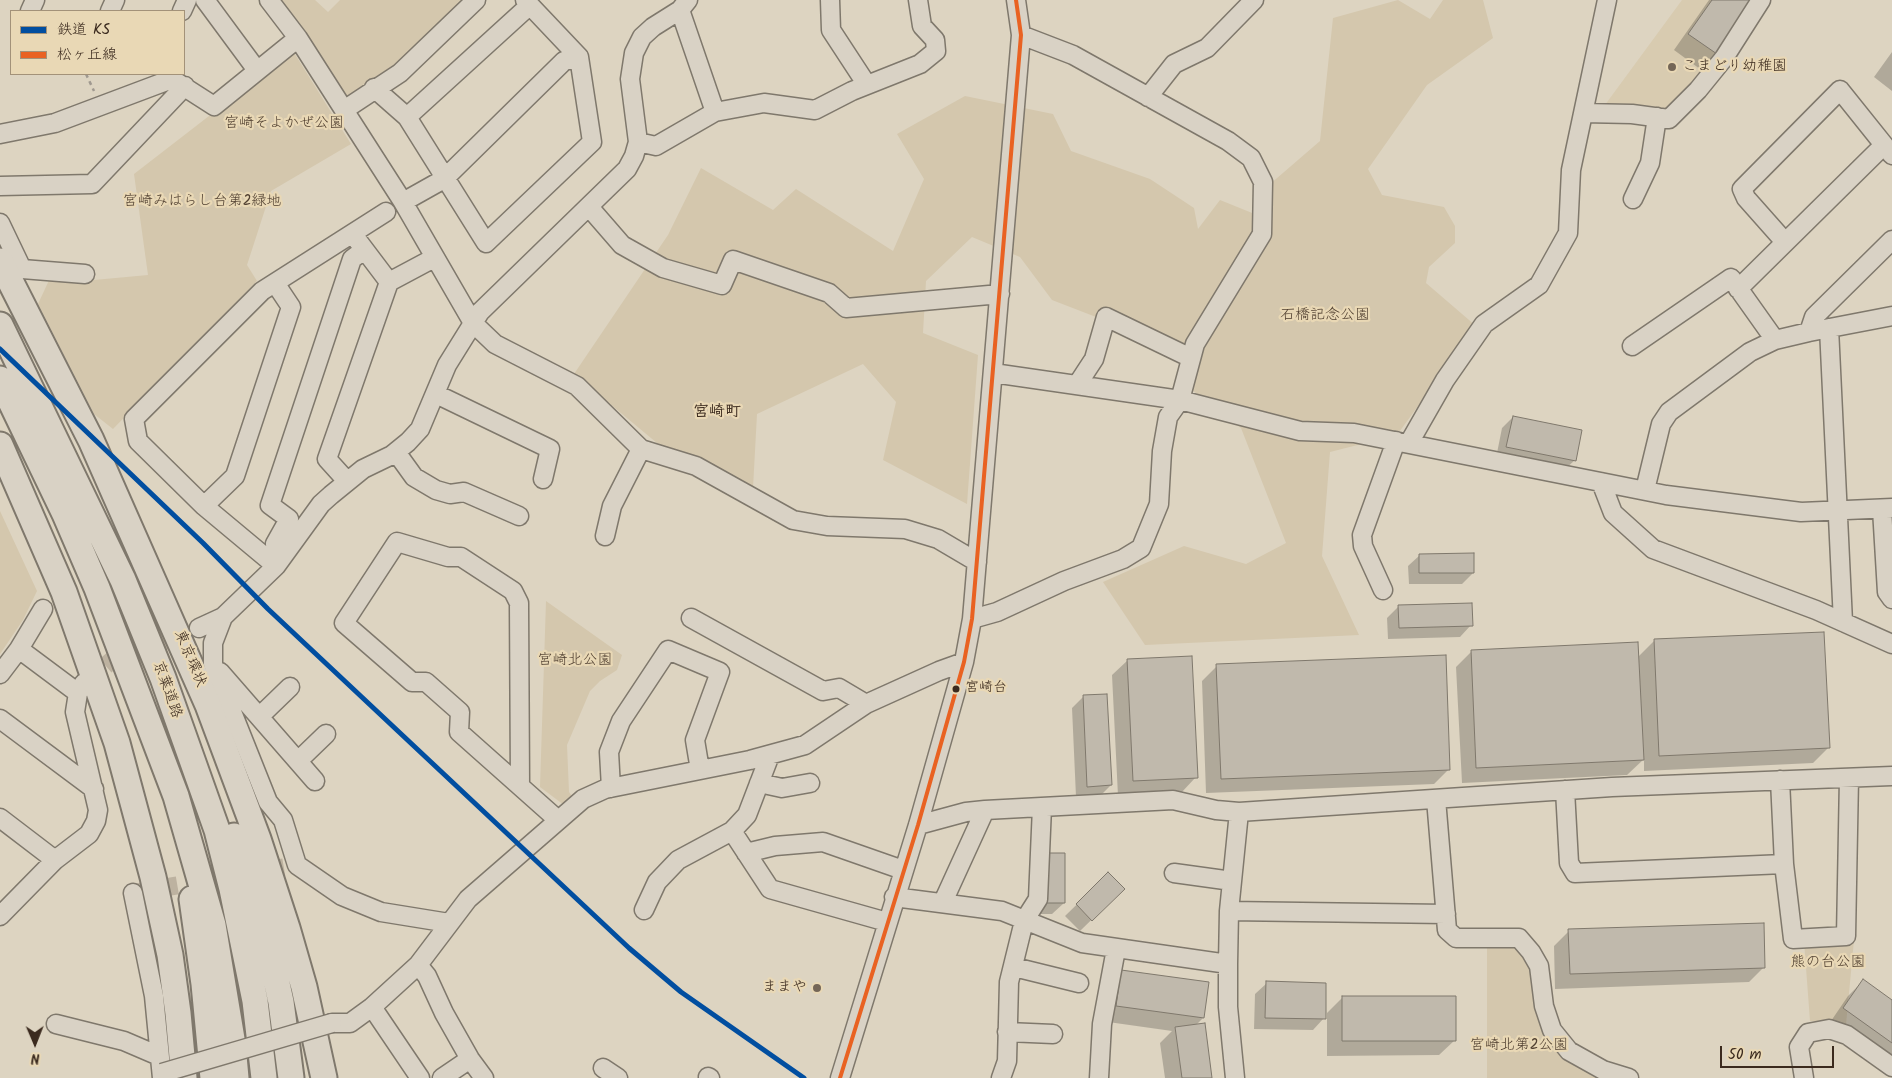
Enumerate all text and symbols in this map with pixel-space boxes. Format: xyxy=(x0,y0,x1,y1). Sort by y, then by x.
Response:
legend xyxy=(10,10,185,75)
text: 鉄道 KS xyxy=(57,18,110,42)
text: 松ヶ丘線 xyxy=(57,43,117,67)
place label: こまどり幼稚園 xyxy=(1682,58,1787,76)
marker: こまどり幼稚園 xyxy=(1666,61,1678,73)
park label: 宮崎そよかぜ公園 xyxy=(224,115,344,133)
park label: 宮崎みはらし台第2緑地 xyxy=(123,193,281,211)
park label: 石橋記念公園 xyxy=(1280,307,1370,325)
district label: 宮崎町 xyxy=(693,403,741,423)
street label: 東京環状 xyxy=(169,628,209,690)
park label: 宮崎北公園 xyxy=(538,652,612,670)
street label: 京葉道路 xyxy=(147,659,185,721)
place label: 宮崎台 xyxy=(965,681,1007,697)
marker: 宮崎台 xyxy=(951,684,961,694)
park label: 熊の台公園 xyxy=(1791,954,1865,972)
place label: ままや xyxy=(762,979,807,997)
marker: ままや xyxy=(811,982,823,994)
north arrow xyxy=(10,1018,60,1068)
scale bar xyxy=(1722,1036,1836,1068)
park label: 宮崎北第2公園 xyxy=(1470,1037,1568,1055)
text: 50 m xyxy=(1728,1043,1762,1067)
text: N xyxy=(31,1047,40,1069)

